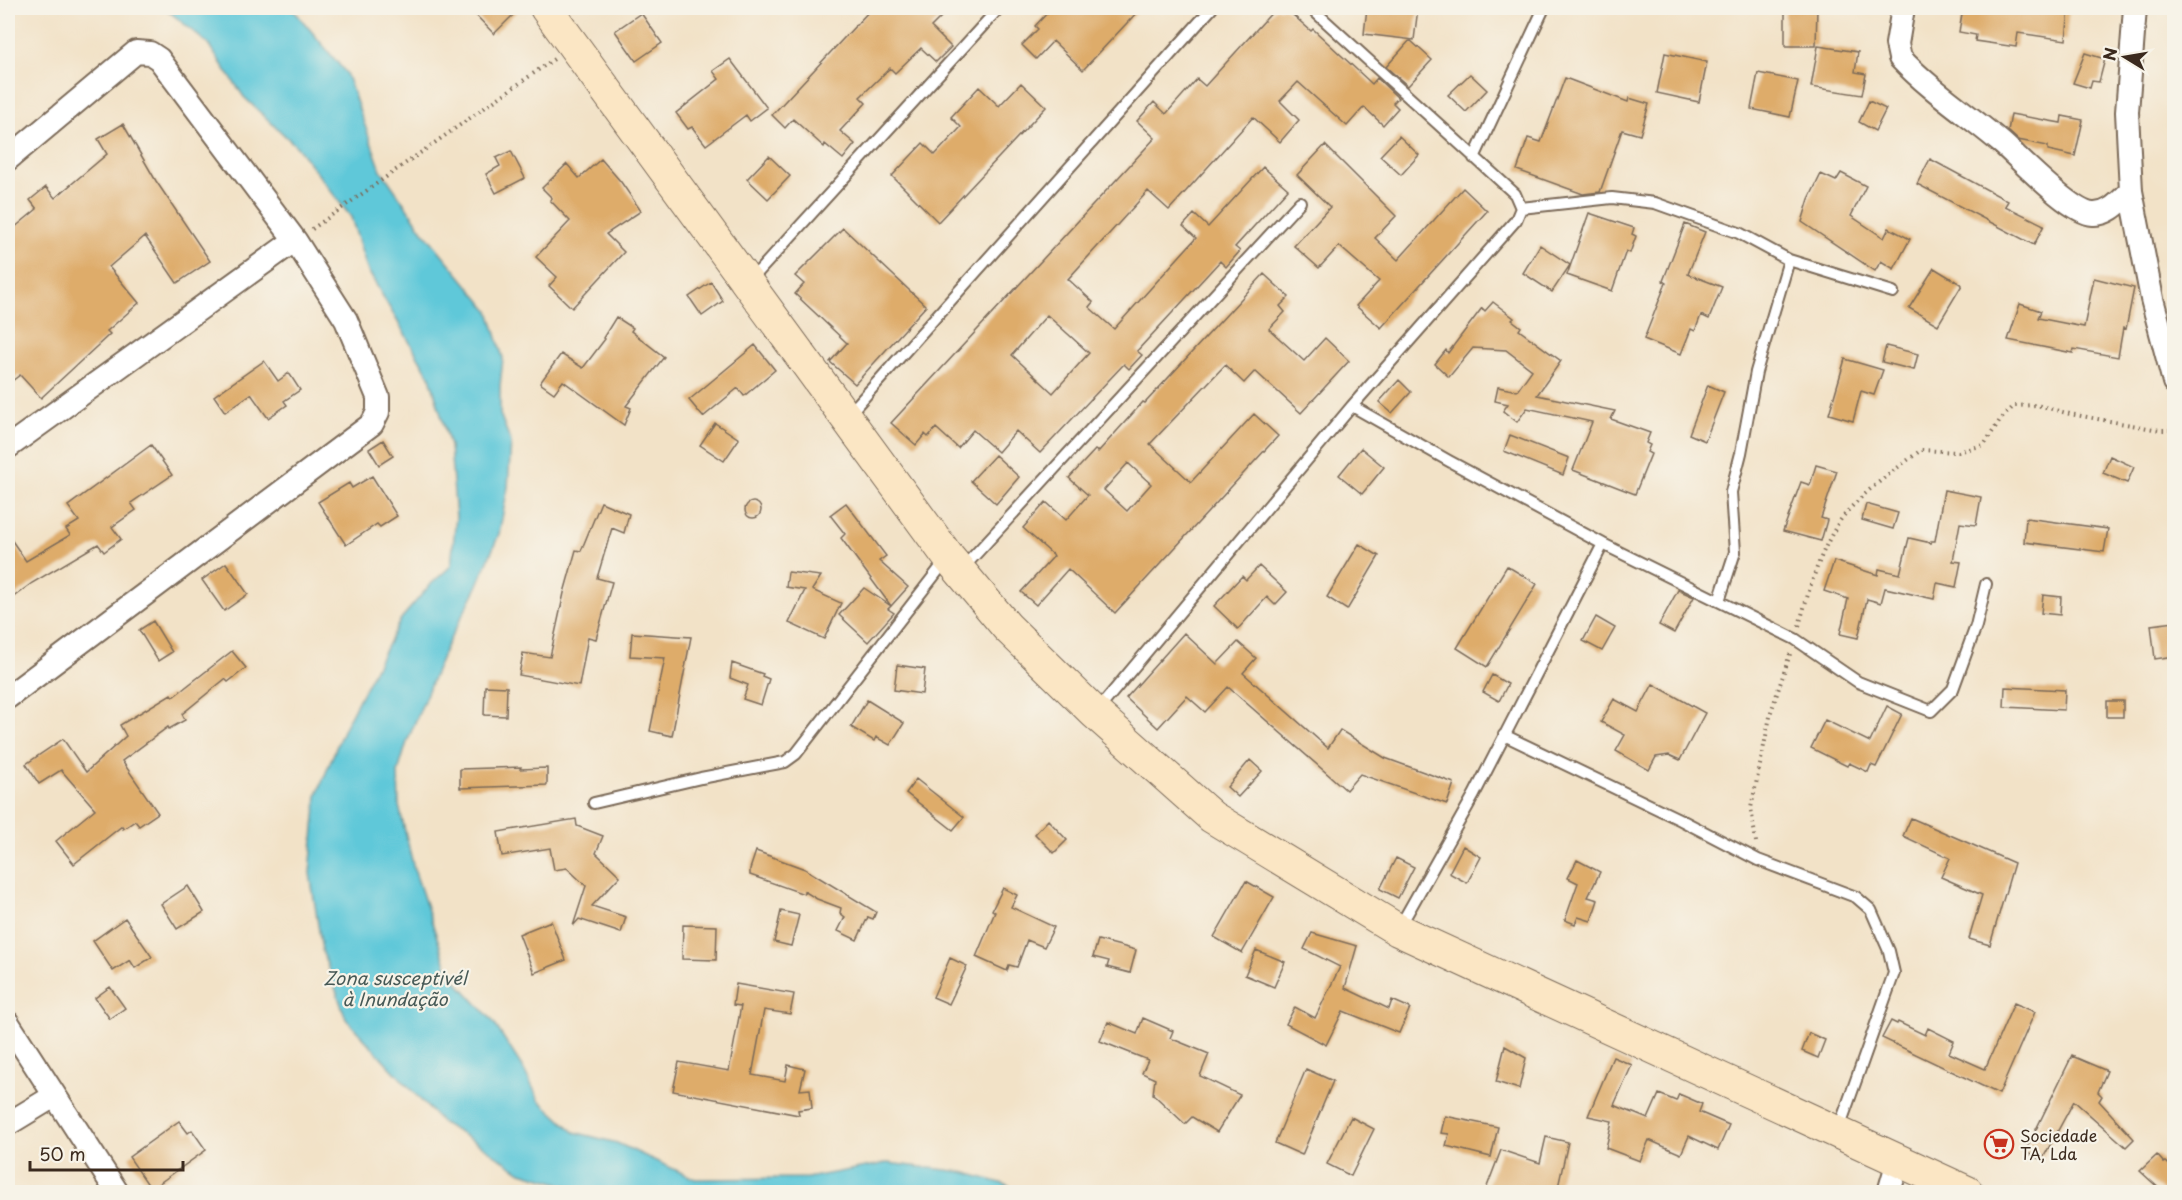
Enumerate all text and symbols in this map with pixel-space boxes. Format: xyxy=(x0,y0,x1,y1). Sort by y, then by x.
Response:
north arrow xyxy=(2095,27,2155,87)
text: N xyxy=(2096,45,2122,62)
water label: Zona susceptivél à Inundação xyxy=(323,964,470,1012)
place label: Sociedade TA, Lda xyxy=(2020,1123,2097,1165)
supermarket icon: Sociedade TA, Lda xyxy=(1983,1128,2015,1160)
scale bar xyxy=(30,1134,183,1172)
text: 50 m xyxy=(39,1140,86,1167)

